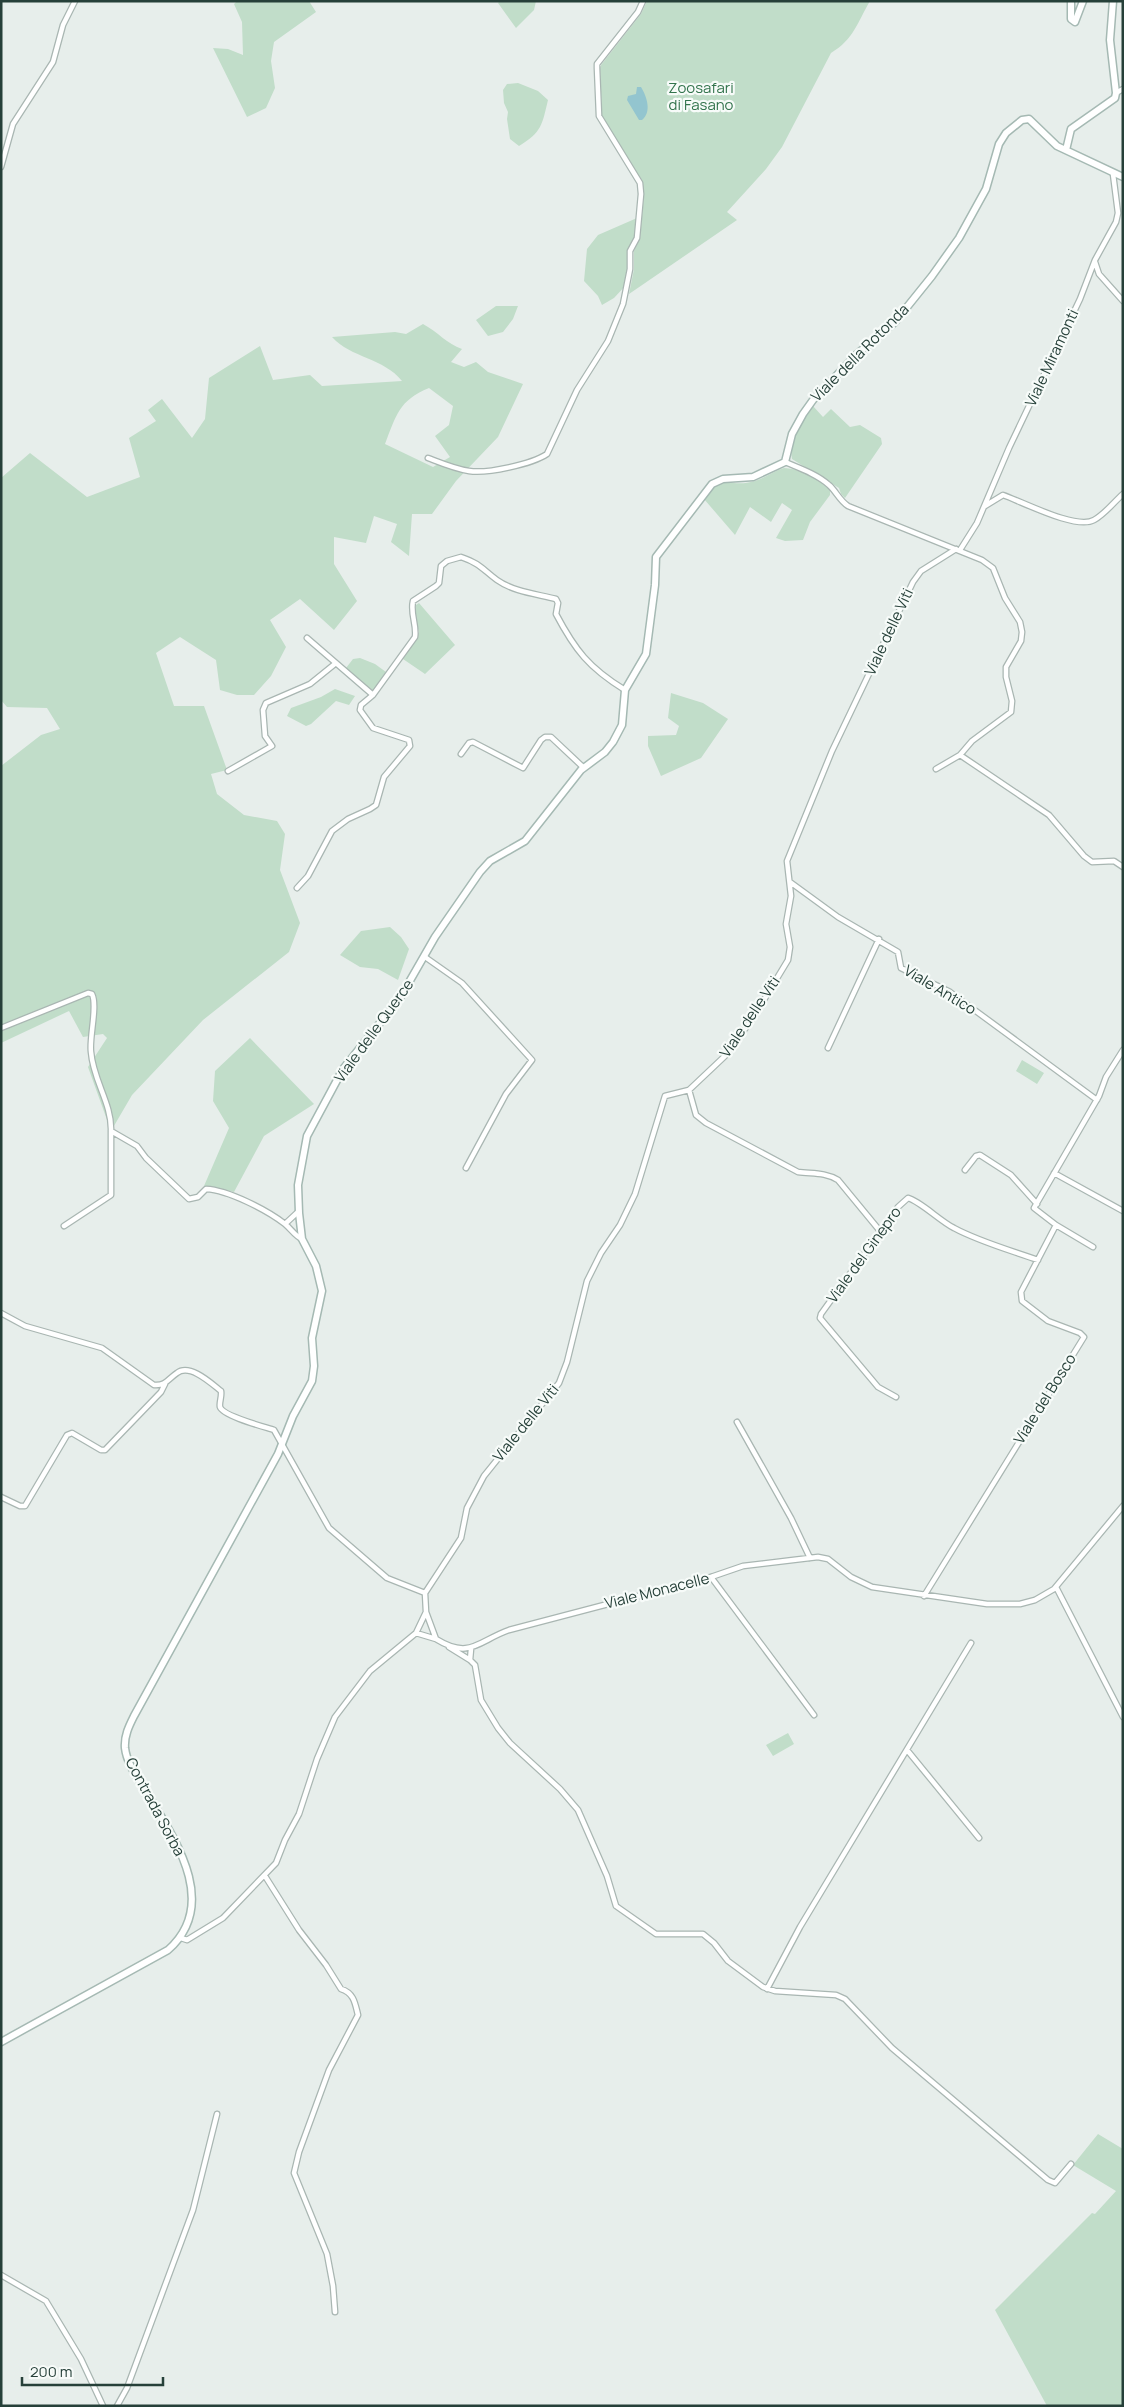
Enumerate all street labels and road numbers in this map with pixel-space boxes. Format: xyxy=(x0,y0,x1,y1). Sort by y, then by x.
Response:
street label: Viale della Rotonda xyxy=(806,299,913,406)
street label: Viale Miramonti xyxy=(1020,306,1083,410)
street label: Viale delle Viti xyxy=(859,585,918,679)
street label: Viale Antico xyxy=(900,960,980,1019)
street label: Viale delle Viti xyxy=(715,972,785,1062)
street label: Viale delle Querce xyxy=(329,975,418,1087)
street label: Viale del Ginepro xyxy=(821,1202,906,1307)
street label: Viale del Bosco xyxy=(1008,1349,1081,1448)
street label: Viale delle Viti xyxy=(488,1380,563,1466)
street label: Viale Monacelle xyxy=(602,1567,712,1614)
street label: Contrada Sorba xyxy=(121,1754,190,1860)

